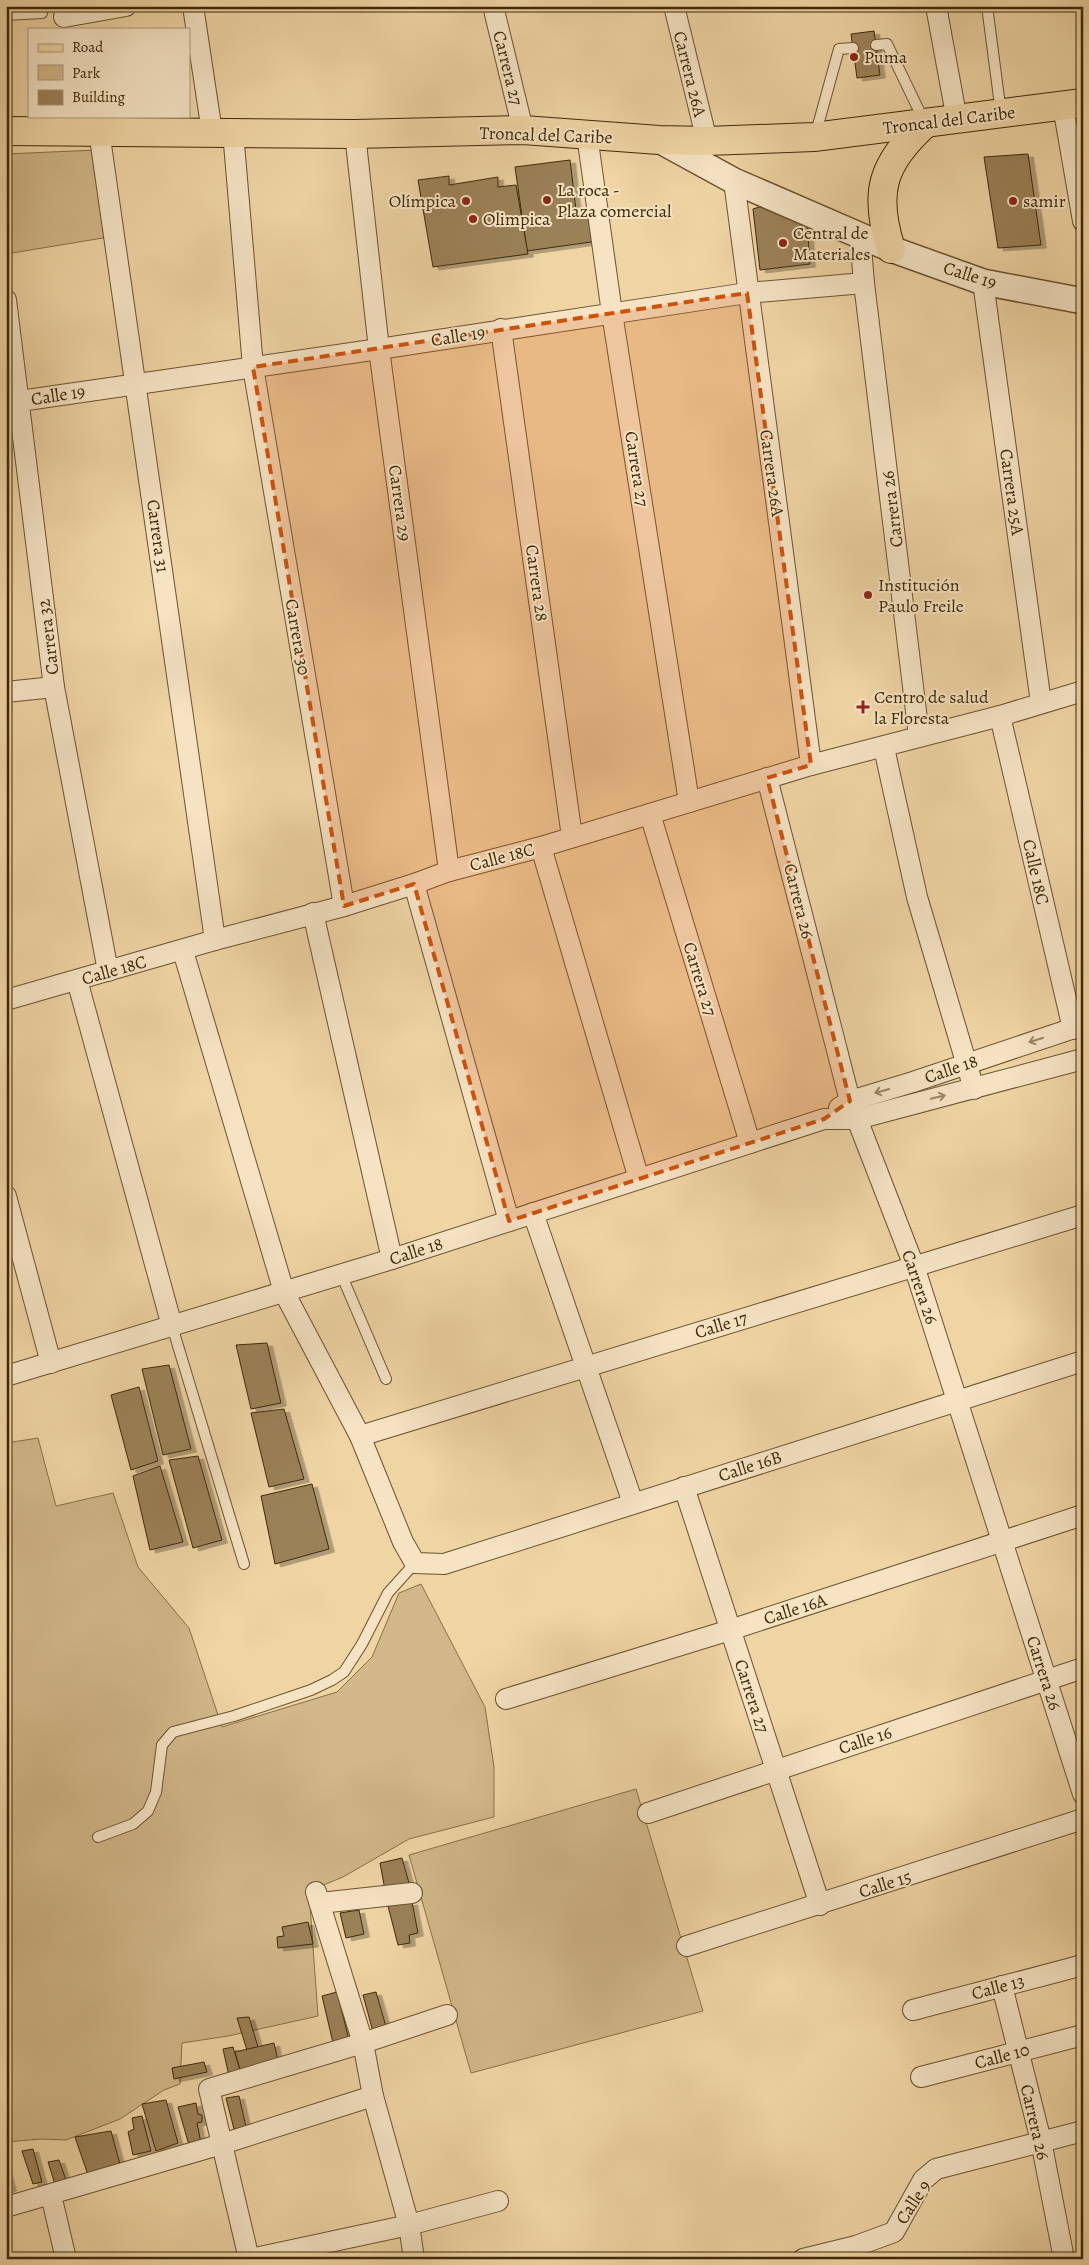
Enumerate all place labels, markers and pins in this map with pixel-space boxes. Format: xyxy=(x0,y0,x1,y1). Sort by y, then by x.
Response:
place label: Puma xyxy=(864,45,908,69)
marker: Puma xyxy=(848,51,860,63)
place label: La roca - Plaza comercial xyxy=(557,178,672,223)
place label: Olímpica xyxy=(389,189,457,213)
place label: samir xyxy=(1023,189,1066,213)
marker: La roca - Plaza comercial xyxy=(541,194,553,206)
marker: Olímpica xyxy=(460,195,472,207)
marker: samir xyxy=(1007,195,1019,207)
place label: Olimpica xyxy=(483,207,551,231)
marker: Olimpica xyxy=(467,213,479,225)
place label: Central de Materiales xyxy=(793,221,871,266)
marker: Central de Materiales xyxy=(777,237,789,249)
place label: Institución Paulo Freile xyxy=(878,573,964,618)
marker: Institución Paulo Freile xyxy=(862,589,874,601)
place label: Centro de salud la Floresta xyxy=(874,685,989,730)
marker: Centro de salud la Floresta xyxy=(856,700,870,714)

